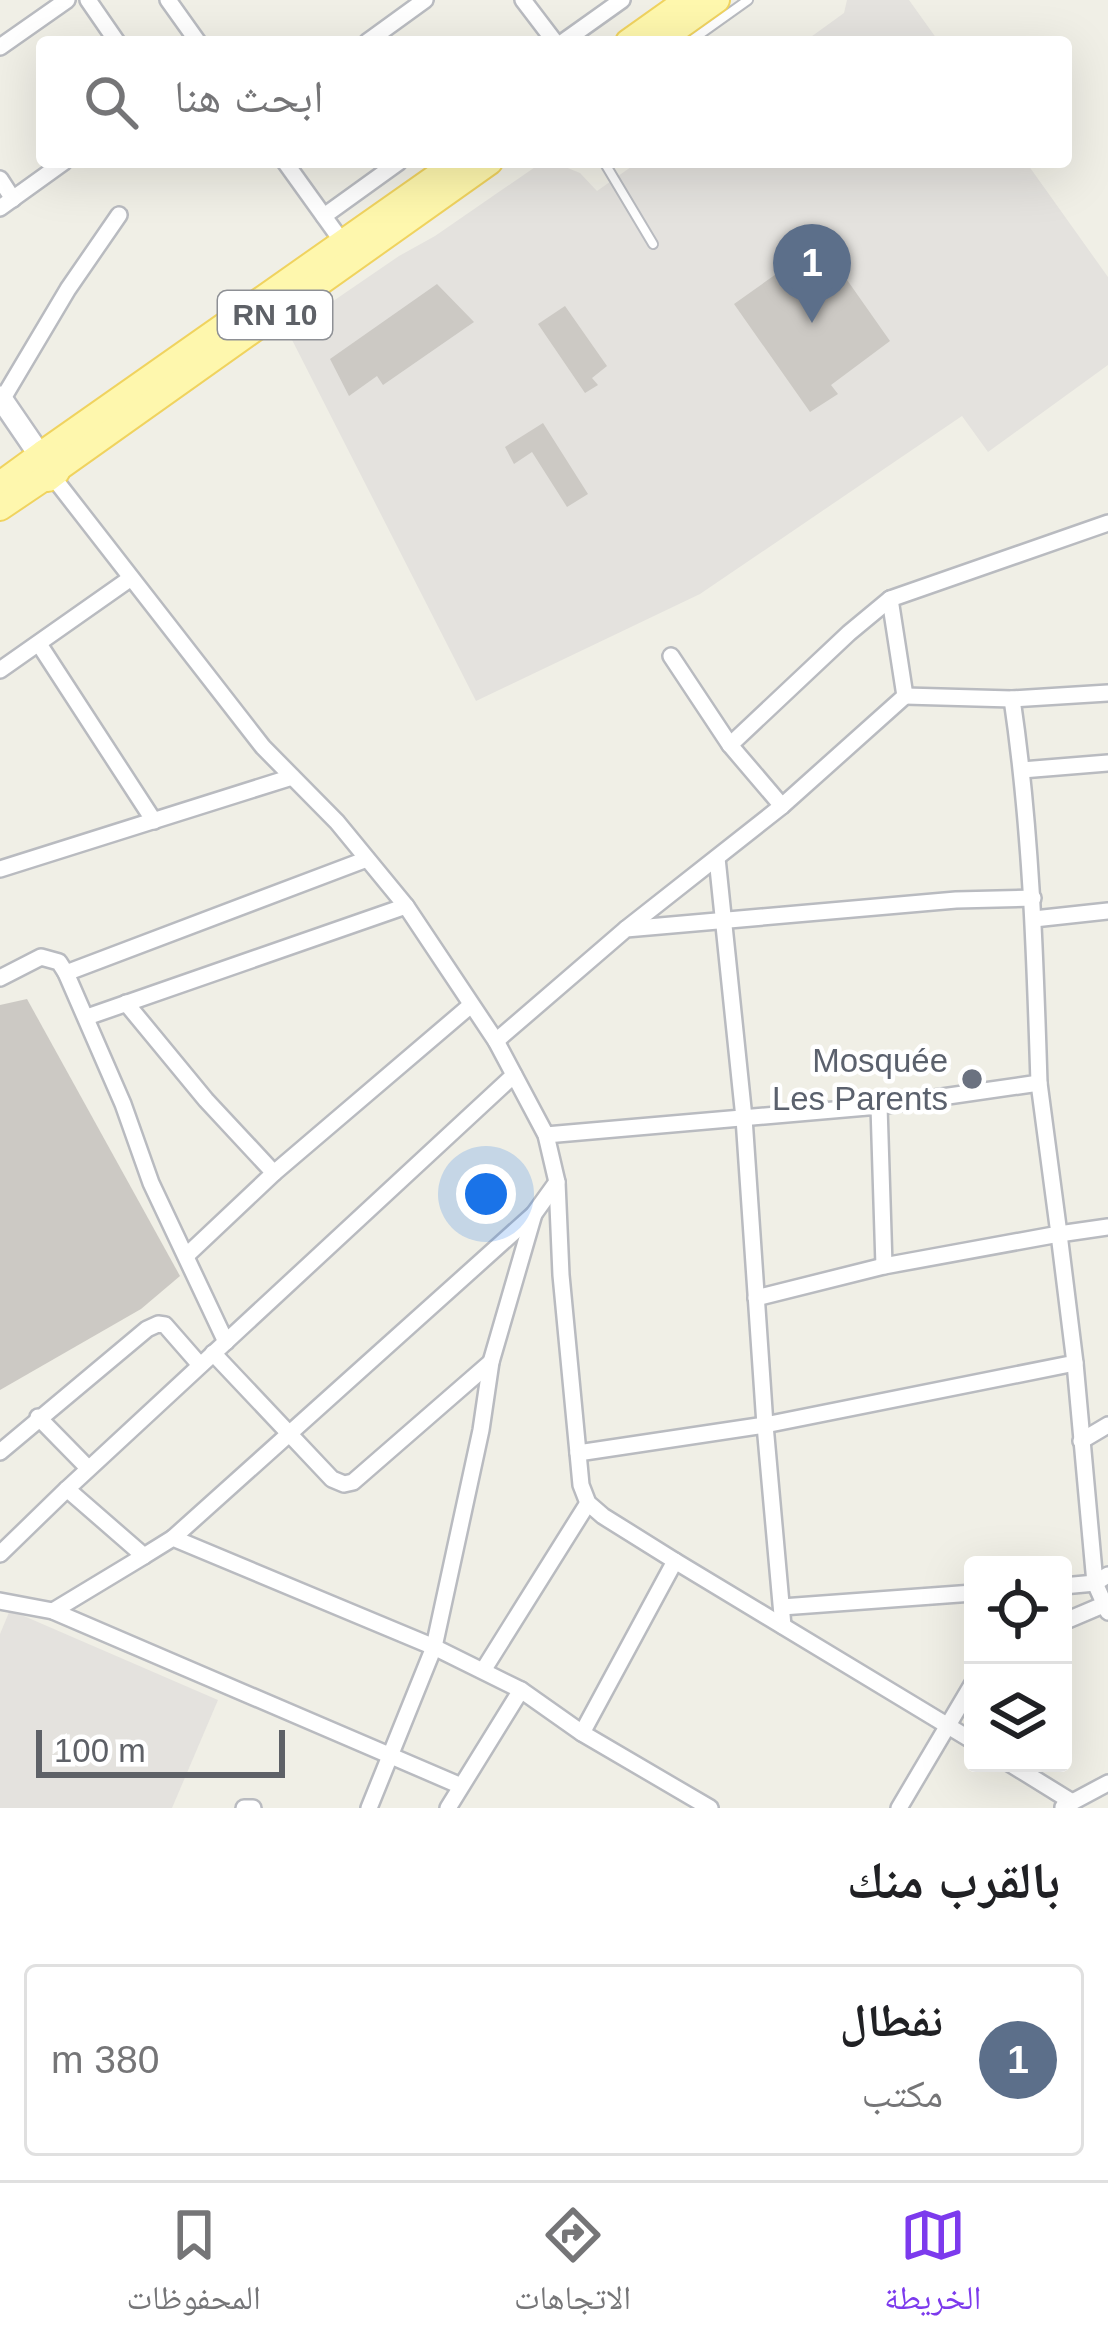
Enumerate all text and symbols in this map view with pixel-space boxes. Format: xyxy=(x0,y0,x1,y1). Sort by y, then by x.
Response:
search box xyxy=(36,36,1072,168)
icon: search xyxy=(78,69,144,135)
text: ابحث هنا xyxy=(174,71,324,122)
pin: 1 xyxy=(773,224,851,323)
road number: RN 10 xyxy=(218,291,332,339)
place label: Mosquée Les Parents xyxy=(772,1042,948,1117)
marker: Mosquée Les Parents xyxy=(959,1066,985,1092)
your location xyxy=(456,1164,516,1224)
map controls xyxy=(964,1556,1072,1772)
button: locate xyxy=(964,1556,1072,1664)
button: layers xyxy=(964,1664,1072,1772)
scale bar xyxy=(36,1724,285,1777)
text: 100 m xyxy=(54,1732,146,1769)
text: بالقرب منك xyxy=(847,1852,1060,1909)
text: نفطال xyxy=(840,1995,943,2046)
text: 380 m xyxy=(51,2038,159,2081)
text: 1 xyxy=(1007,2038,1029,2081)
text: مكتب xyxy=(861,2072,943,2115)
tab: المحفوظات xyxy=(127,2202,261,2330)
tab: الاتجاهات xyxy=(514,2202,631,2330)
tab: الخريطة xyxy=(884,2202,981,2330)

